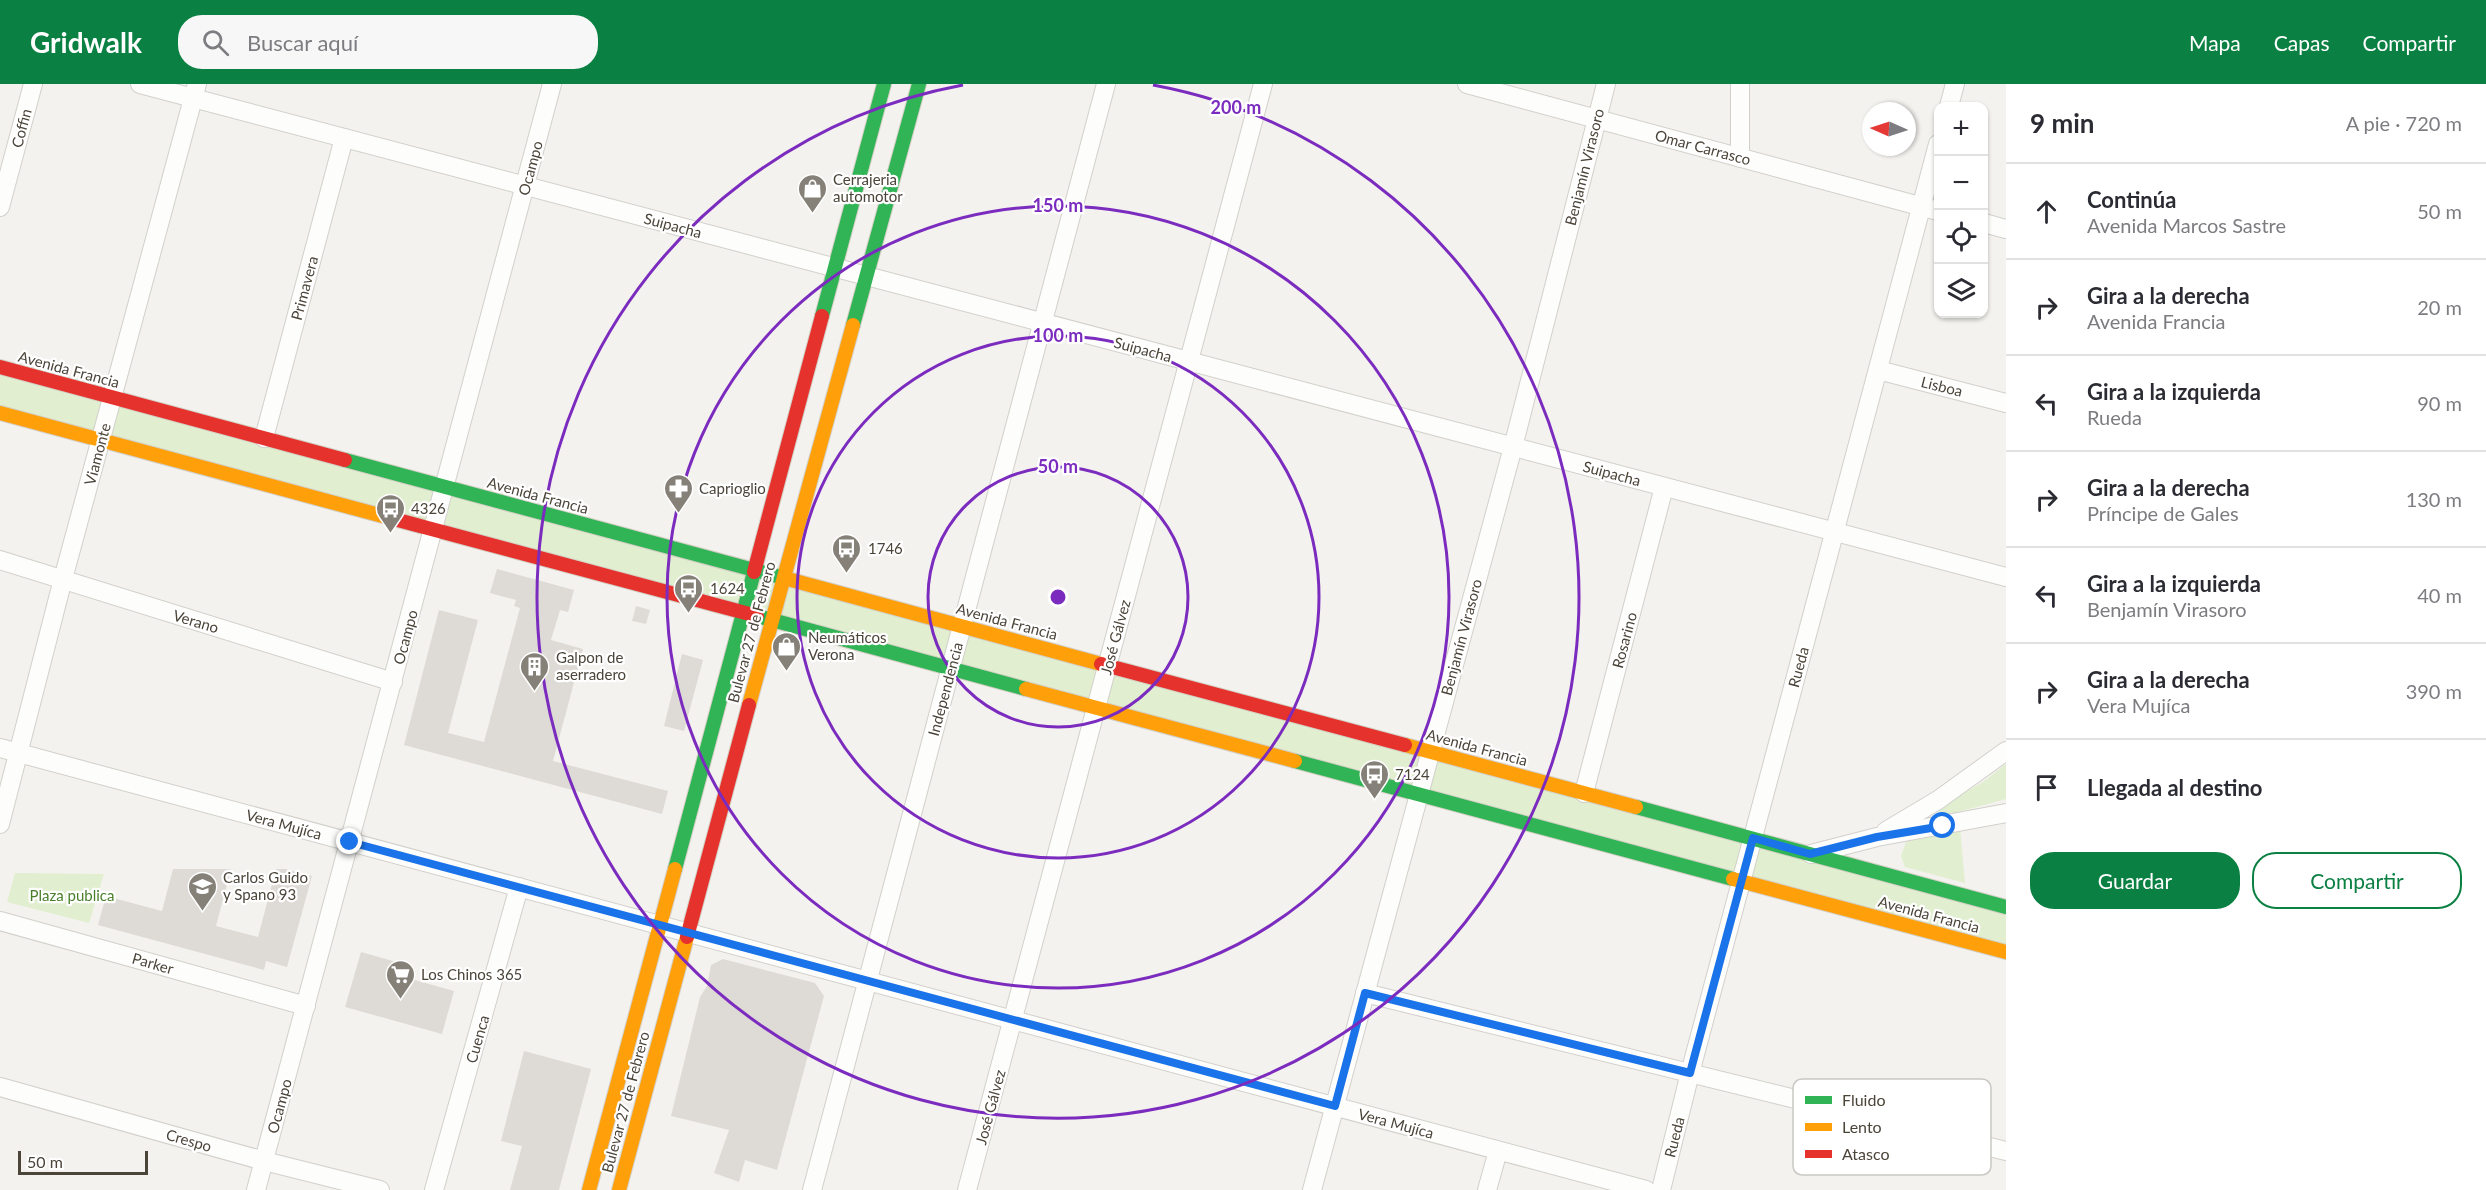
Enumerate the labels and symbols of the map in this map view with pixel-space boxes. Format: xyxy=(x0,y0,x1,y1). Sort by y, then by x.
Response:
text: 200 m xyxy=(1211,96,1261,118)
north arrow xyxy=(1862,102,1916,156)
street label: Coffin xyxy=(7,106,35,150)
street label: Benjamín Virasoro xyxy=(1561,107,1607,227)
street label: Omar Carrasco xyxy=(1653,126,1753,168)
street label: Ocampo xyxy=(514,139,546,197)
place label: Cerrajeria automotor xyxy=(833,170,903,205)
shop icon: Cerrajeria automotor xyxy=(796,172,828,214)
text: 150 m xyxy=(1033,194,1083,216)
street label: Suipacha xyxy=(642,209,704,241)
street label: Primavera xyxy=(287,254,321,322)
text: 100 m xyxy=(1033,324,1083,346)
street label: Suipacha xyxy=(1112,333,1174,365)
street label: Avenida Francia xyxy=(16,347,122,391)
street label: Lisboa xyxy=(1919,372,1965,400)
street label: Viamonte xyxy=(80,421,114,487)
text: 50 m xyxy=(1038,455,1078,477)
street label: Suipacha xyxy=(1581,457,1643,489)
pharmacy icon: Caprioglio xyxy=(662,472,694,514)
street label: Avenida Francia xyxy=(485,473,591,517)
place label: Caprioglio xyxy=(699,479,766,497)
bus stop icon: 4326 xyxy=(374,492,406,534)
place label: 4326 xyxy=(411,499,446,517)
bus stop icon: 1746 xyxy=(831,532,863,574)
place label: 1746 xyxy=(868,539,903,557)
street label: Bulevar 27 de Febrero xyxy=(723,559,779,705)
bus stop icon: 1624 xyxy=(673,572,705,614)
street label: Benjamín Virasoro xyxy=(1437,577,1485,697)
place label: 1624 xyxy=(710,579,745,597)
centre of rings xyxy=(1048,587,1068,607)
street label: José Gálvez xyxy=(1096,597,1134,677)
street label: Avenida Francia xyxy=(954,599,1060,643)
street label: Verano xyxy=(171,606,221,636)
street label: Ocampo xyxy=(389,608,421,666)
street label: Rosarino xyxy=(1608,610,1640,670)
place label: Neumáticos Verona xyxy=(808,628,886,663)
shop icon: Neumáticos Verona xyxy=(771,630,803,672)
street label: Independencia xyxy=(924,640,966,738)
street label: Rueda xyxy=(1784,645,1812,689)
place label: Galpon de aserradero xyxy=(556,648,626,683)
building icon: Galpon de aserradero xyxy=(519,650,551,692)
street label: Avenida Francia xyxy=(1424,725,1530,769)
bus stop icon: 7124 xyxy=(1358,758,1390,800)
place label: 7124 xyxy=(1395,765,1430,783)
street label: Vera Mujíca xyxy=(244,805,324,843)
route start xyxy=(1929,812,1955,838)
route end xyxy=(336,828,362,854)
place label: Carlos Guido y Spano 93 xyxy=(223,868,308,903)
school or university icon: Carlos Guido y Spano 93 xyxy=(186,870,218,912)
park label: Plaza publica xyxy=(30,886,114,904)
street label: Avenida Francia xyxy=(1876,892,1982,936)
street label: Parker xyxy=(130,949,176,978)
supermarket icon: Los Chinos 365 xyxy=(384,958,416,1000)
place label: Los Chinos 365 xyxy=(421,965,522,983)
street label: Cuenca xyxy=(462,1013,492,1065)
street label: Bulevar 27 de Febrero xyxy=(597,1029,653,1175)
street label: José Gálvez xyxy=(971,1067,1009,1147)
street label: Ocampo xyxy=(263,1077,295,1135)
legend xyxy=(1793,1079,1991,1175)
text: Fluido xyxy=(1842,1090,1885,1109)
street label: Vera Mujíca xyxy=(1356,1104,1436,1142)
street label: Rueda xyxy=(1660,1115,1688,1159)
text: Lento xyxy=(1842,1117,1882,1136)
street label: Crespo xyxy=(164,1125,214,1155)
text: Atasco xyxy=(1842,1144,1890,1163)
scale bar xyxy=(18,1148,148,1176)

